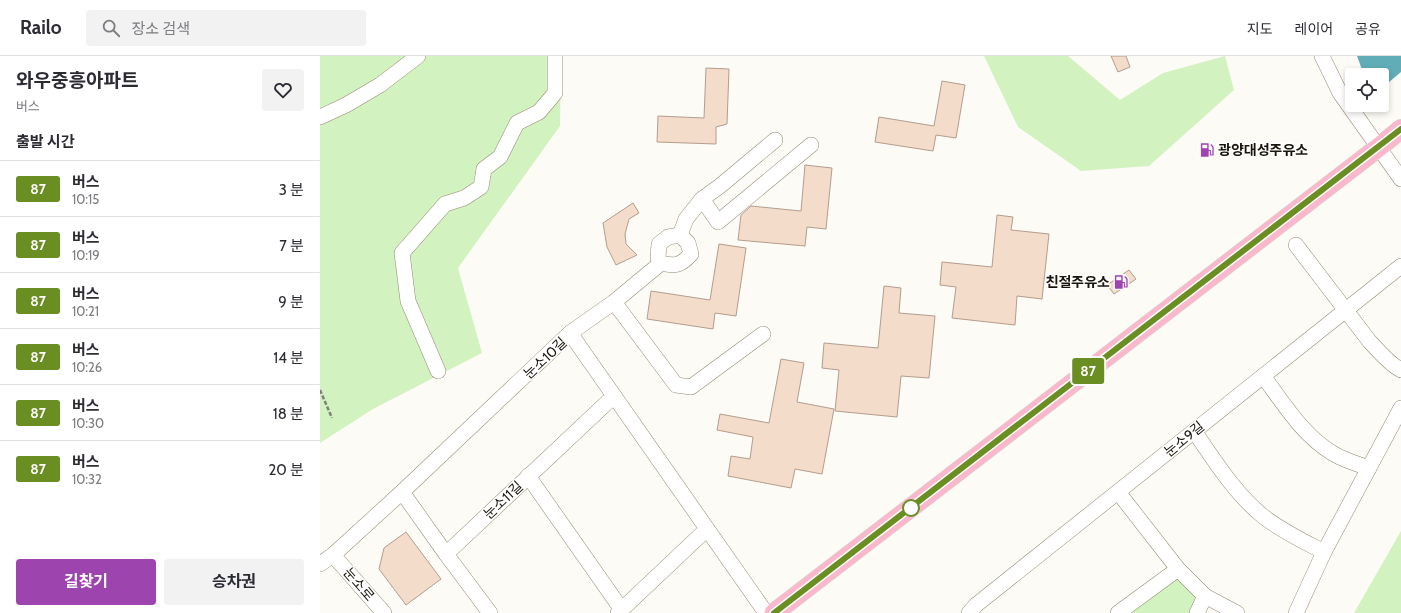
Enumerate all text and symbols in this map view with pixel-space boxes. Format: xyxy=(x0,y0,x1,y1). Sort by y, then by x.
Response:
search box xyxy=(86,10,366,46)
text: Railo xyxy=(20,16,62,39)
icon: search xyxy=(100,17,122,39)
text: 장소 검색 xyxy=(132,20,190,38)
text: 지도 xyxy=(1247,20,1273,38)
text: 레이어 xyxy=(1295,20,1333,38)
text: 공유 xyxy=(1355,20,1381,38)
map controls xyxy=(1345,68,1389,112)
button: locate xyxy=(1345,68,1389,112)
text: 와우중흥아파트 xyxy=(16,69,138,92)
button: heart xyxy=(262,69,304,111)
text: 버스 xyxy=(16,98,40,114)
text: 출발 시간 xyxy=(16,133,75,151)
place label: 광양대성주유소 xyxy=(1218,141,1308,159)
fuel station icon: 광양대성주유소 xyxy=(1199,142,1215,158)
text: 버스 xyxy=(72,173,100,191)
text: 87 xyxy=(30,180,46,198)
text: 3 분 xyxy=(279,181,304,199)
text: 10:15 xyxy=(72,191,99,207)
text: 버스 xyxy=(72,229,100,247)
text: 87 xyxy=(30,236,46,254)
text: 7 분 xyxy=(279,237,304,255)
text: 10:19 xyxy=(72,247,100,263)
place label: 친절주유소 xyxy=(1046,273,1110,291)
fuel station icon: 친절주유소 xyxy=(1113,274,1129,290)
text: 버스 xyxy=(72,285,100,303)
text: 87 xyxy=(30,292,46,310)
text: 9 분 xyxy=(278,293,304,311)
text: 10:21 xyxy=(72,303,99,319)
street label: 눈소10길 xyxy=(519,333,571,383)
text: 버스 xyxy=(72,341,100,359)
text: 87 xyxy=(30,348,46,366)
text: 14 분 xyxy=(273,349,304,367)
line badge: 87 xyxy=(1070,358,1106,384)
text: 10:26 xyxy=(72,359,102,375)
text: 87 xyxy=(1080,362,1096,380)
text: 버스 xyxy=(72,397,100,415)
text: 87 xyxy=(30,404,46,422)
text: 18 분 xyxy=(273,405,304,423)
text: 10:30 xyxy=(72,415,104,431)
street label: 눈소9길 xyxy=(1160,417,1208,461)
text: 버스 xyxy=(72,453,100,471)
text: 87 xyxy=(30,460,46,478)
text: 20 분 xyxy=(268,461,304,479)
text: 10:32 xyxy=(72,471,102,487)
street label: 눈소11길 xyxy=(479,477,527,523)
unlabelled marker xyxy=(902,499,920,517)
button: 길찾기 xyxy=(16,559,156,605)
button: 승차권 xyxy=(164,559,304,605)
street label: 눈소로 xyxy=(340,564,379,605)

